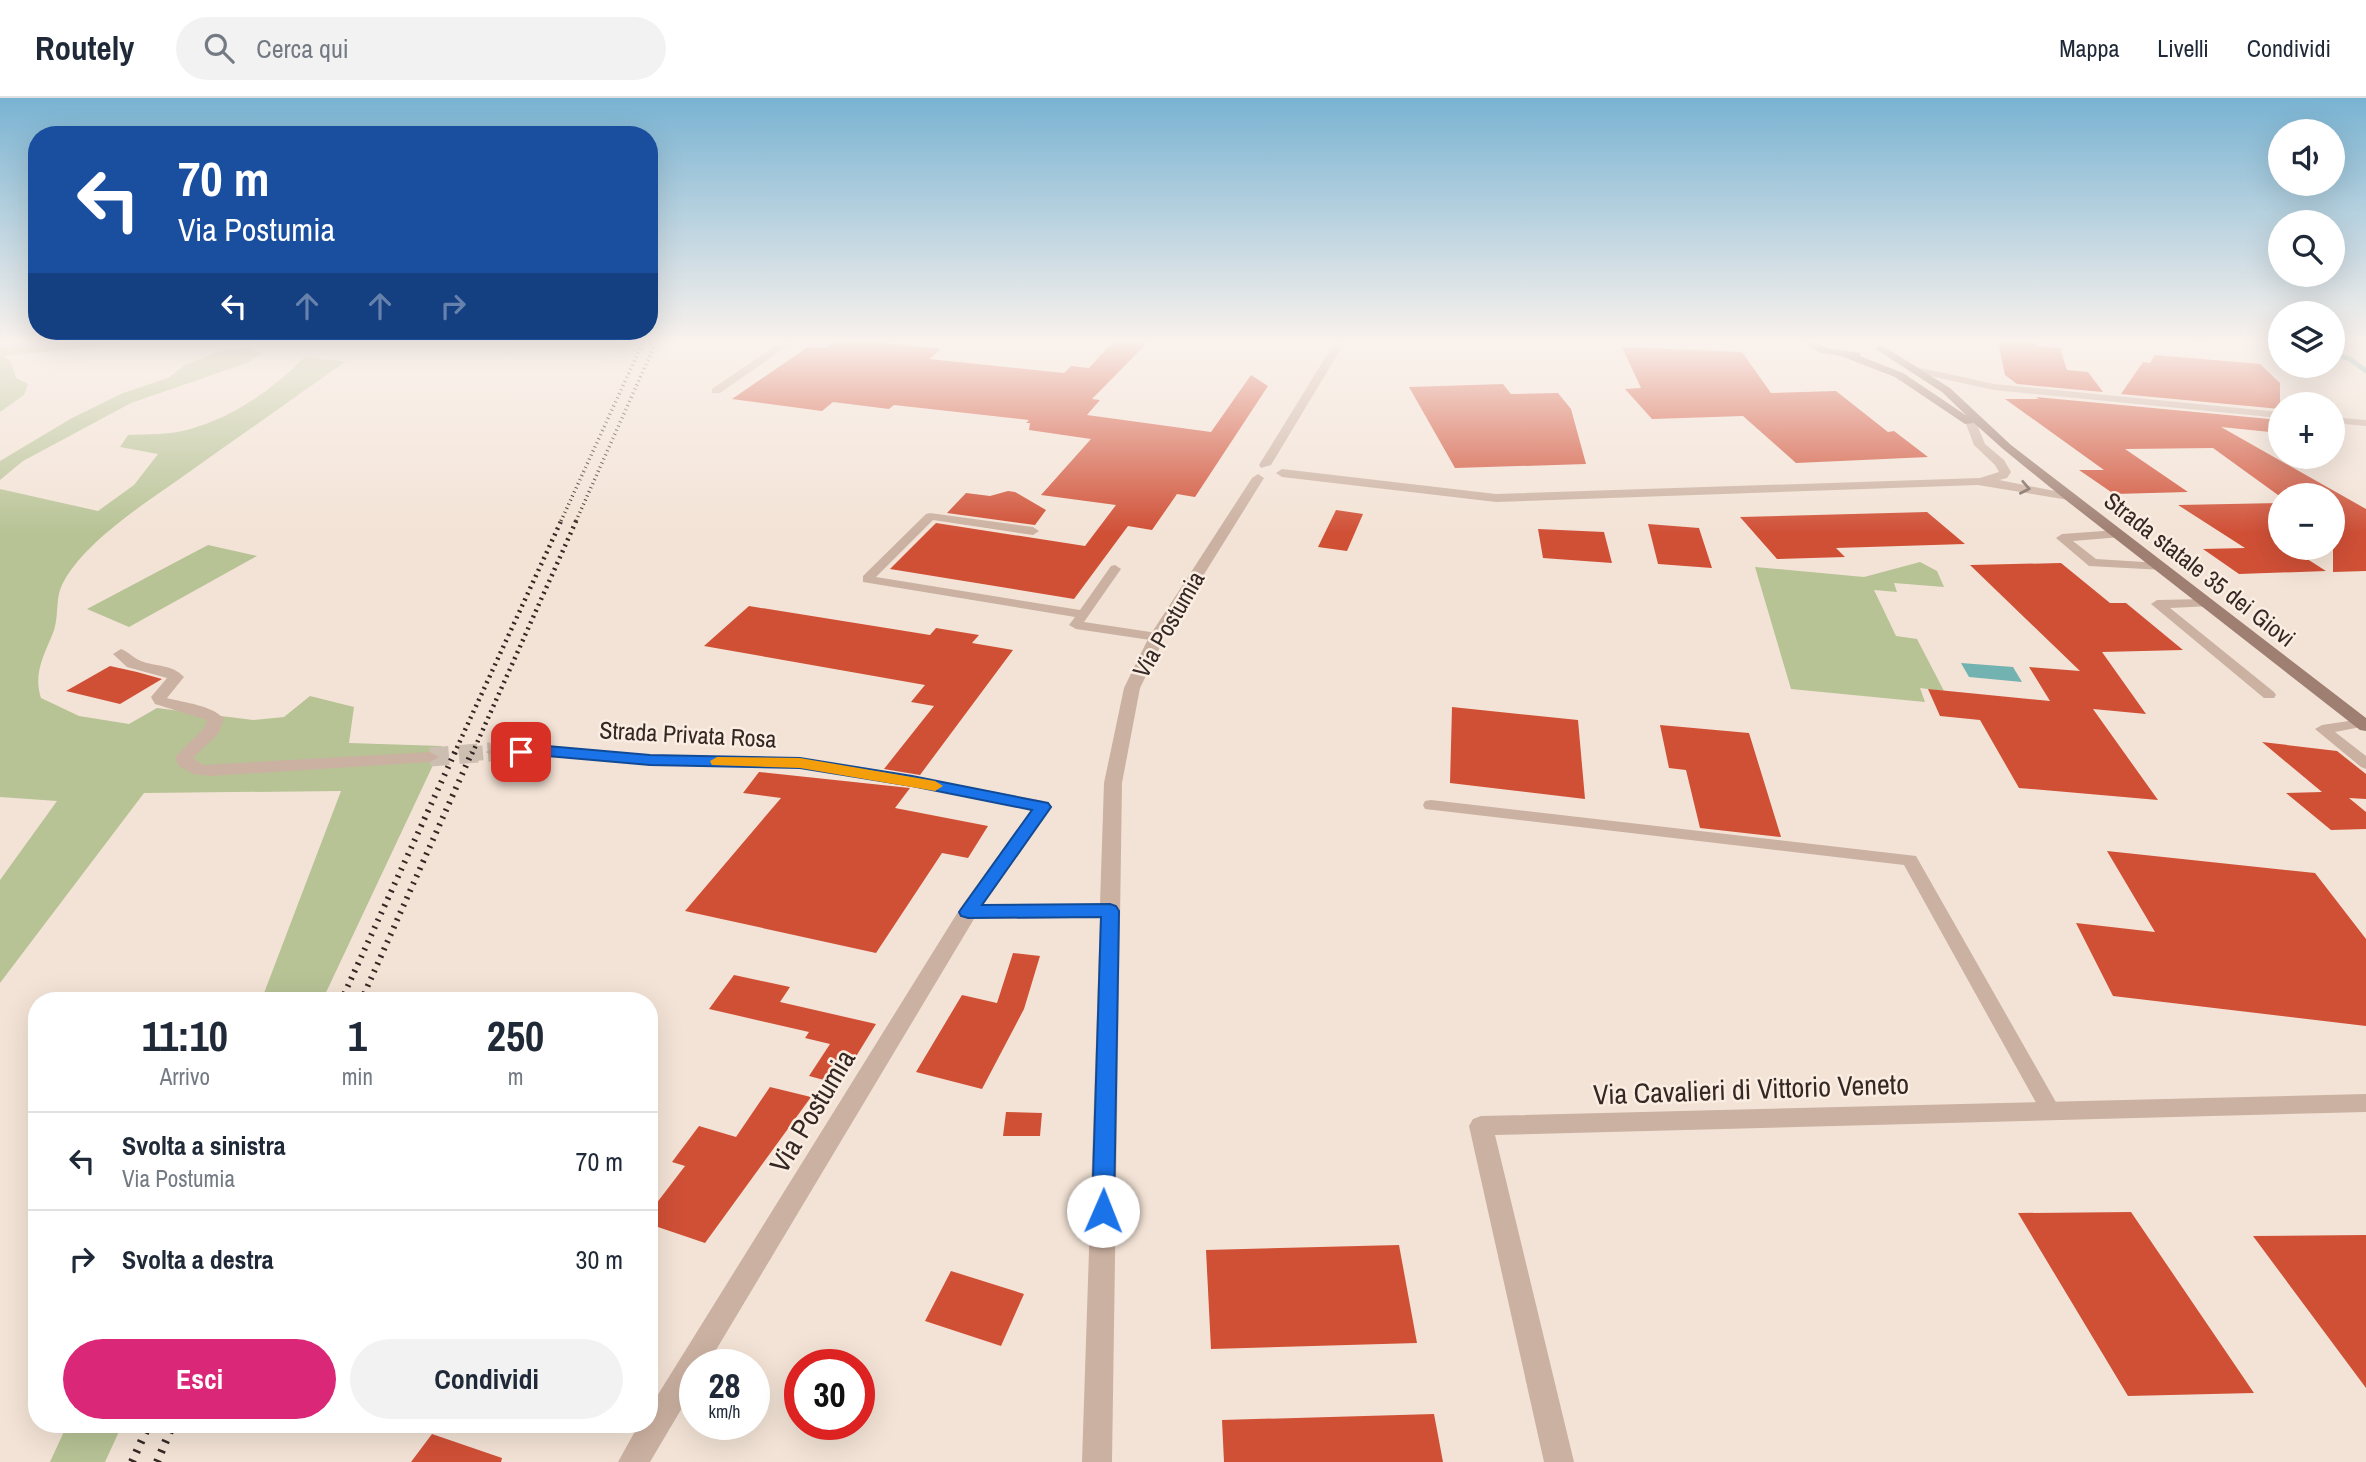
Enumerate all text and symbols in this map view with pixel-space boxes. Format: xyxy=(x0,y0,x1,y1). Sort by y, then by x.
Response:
search box xyxy=(176,17,666,80)
text: Routely xyxy=(35,26,134,70)
icon: search xyxy=(200,29,238,67)
text: Cerca qui xyxy=(256,31,349,66)
text: Mappa xyxy=(2059,32,2119,64)
text: Livelli xyxy=(2157,32,2209,64)
text: Condividi xyxy=(2247,32,2331,64)
map controls xyxy=(2268,119,2345,560)
button: sound xyxy=(2268,119,2345,196)
text: 70 m xyxy=(178,145,270,211)
icon: left xyxy=(63,154,154,245)
text: Via Postumia xyxy=(178,208,335,251)
button: search xyxy=(2268,210,2345,287)
icon: left xyxy=(215,287,253,325)
icon: ahead xyxy=(288,287,326,325)
icon: ahead xyxy=(361,287,399,325)
icon: right xyxy=(434,287,472,325)
button: layers xyxy=(2268,301,2345,378)
button: + xyxy=(2268,392,2345,469)
one-way arrow xyxy=(2019,479,2031,494)
button: − xyxy=(2268,483,2345,560)
street label: Strada statale 35 dei Giovi xyxy=(2098,484,2302,654)
street label: Via Postumia xyxy=(1125,565,1211,683)
street label: Strada Privata Rosa xyxy=(599,713,777,755)
pin xyxy=(491,722,551,782)
icon: arrive xyxy=(502,733,540,771)
text: 11:10 xyxy=(142,1008,228,1064)
text: 1 xyxy=(348,1008,367,1064)
text: 250 xyxy=(487,1008,544,1064)
street label: Via Postumia xyxy=(760,1042,864,1180)
text: Arrivo xyxy=(160,1061,210,1092)
text: min xyxy=(342,1061,373,1092)
text: m xyxy=(508,1061,523,1092)
street label: Via Cavalieri di Vittorio Veneto xyxy=(1593,1065,1909,1113)
text: Svolta a sinistra xyxy=(122,1128,286,1163)
icon: left xyxy=(63,1142,101,1180)
text: 70 m xyxy=(576,1144,623,1179)
text: Via Postumia xyxy=(122,1163,235,1194)
position arrow xyxy=(1066,1174,1140,1248)
icon: right xyxy=(63,1240,101,1278)
text: Svolta a destra xyxy=(122,1242,274,1277)
text: 30 m xyxy=(576,1242,623,1277)
button: Esci xyxy=(63,1339,336,1419)
button: Condividi xyxy=(350,1339,623,1419)
speed limit sign: 30 xyxy=(784,1349,875,1440)
text: 28 xyxy=(709,1362,740,1409)
text: km/h xyxy=(709,1399,741,1424)

